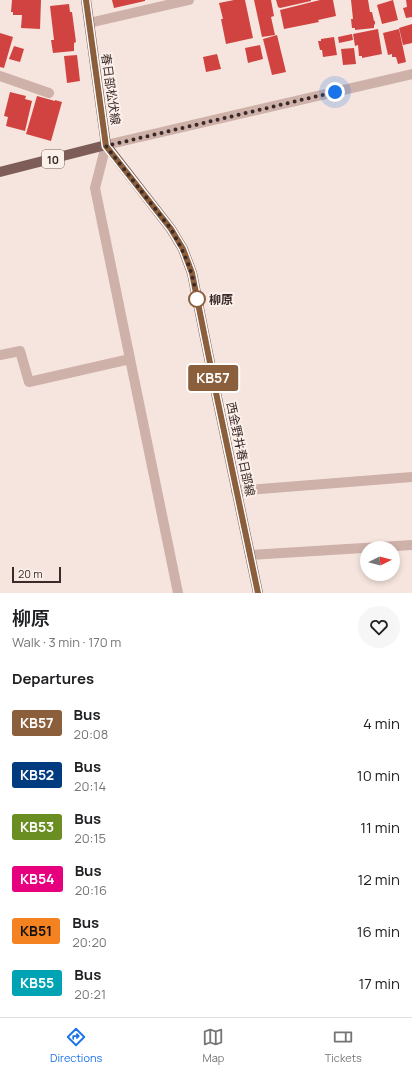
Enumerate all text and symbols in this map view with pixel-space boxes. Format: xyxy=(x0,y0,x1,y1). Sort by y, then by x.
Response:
street label: 春日部松伏線 xyxy=(98,52,124,126)
your location xyxy=(325,82,345,102)
road number: 10 xyxy=(42,150,64,168)
marker: 柳原 xyxy=(188,290,206,308)
place label: 柳原 xyxy=(209,291,233,308)
line badge: KB57 xyxy=(185,365,241,391)
text: KB57 xyxy=(196,368,230,387)
street label: 西金野井春日部線 xyxy=(223,400,259,498)
north arrow xyxy=(360,541,400,581)
map controls xyxy=(360,541,400,581)
scale bar xyxy=(12,565,61,584)
text: 20 m xyxy=(18,566,43,581)
text: 柳原 xyxy=(12,605,50,631)
button: heart xyxy=(358,606,400,648)
text: Walk · 3 min · 170 m xyxy=(12,633,121,651)
text: Departures xyxy=(12,668,94,689)
text: Bus xyxy=(74,704,101,725)
text: KB57 xyxy=(20,713,54,732)
text: 4 min xyxy=(363,713,400,734)
text: 20:08 xyxy=(74,725,108,743)
text: Bus xyxy=(74,756,101,777)
text: KB52 xyxy=(20,765,54,784)
text: 10 min xyxy=(357,765,400,786)
text: 20:14 xyxy=(74,777,106,795)
text: Bus xyxy=(74,808,101,829)
text: KB53 xyxy=(20,817,54,836)
text: 11 min xyxy=(360,817,400,838)
text: 20:15 xyxy=(74,829,106,847)
text: Bus xyxy=(75,860,102,881)
text: KB54 xyxy=(20,869,55,888)
text: 12 min xyxy=(357,869,400,890)
text: 20:16 xyxy=(75,881,107,899)
text: Bus xyxy=(72,912,99,933)
text: KB51 xyxy=(20,921,52,940)
text: 16 min xyxy=(357,921,400,942)
text: 20:20 xyxy=(72,933,107,951)
text: Bus xyxy=(74,964,101,985)
text: KB55 xyxy=(20,973,54,992)
text: 17 min xyxy=(358,973,400,994)
text: 20:21 xyxy=(74,985,106,1003)
tab: Directions xyxy=(50,1026,102,1065)
tab: Map xyxy=(202,1026,224,1065)
tab: Tickets xyxy=(325,1026,362,1065)

